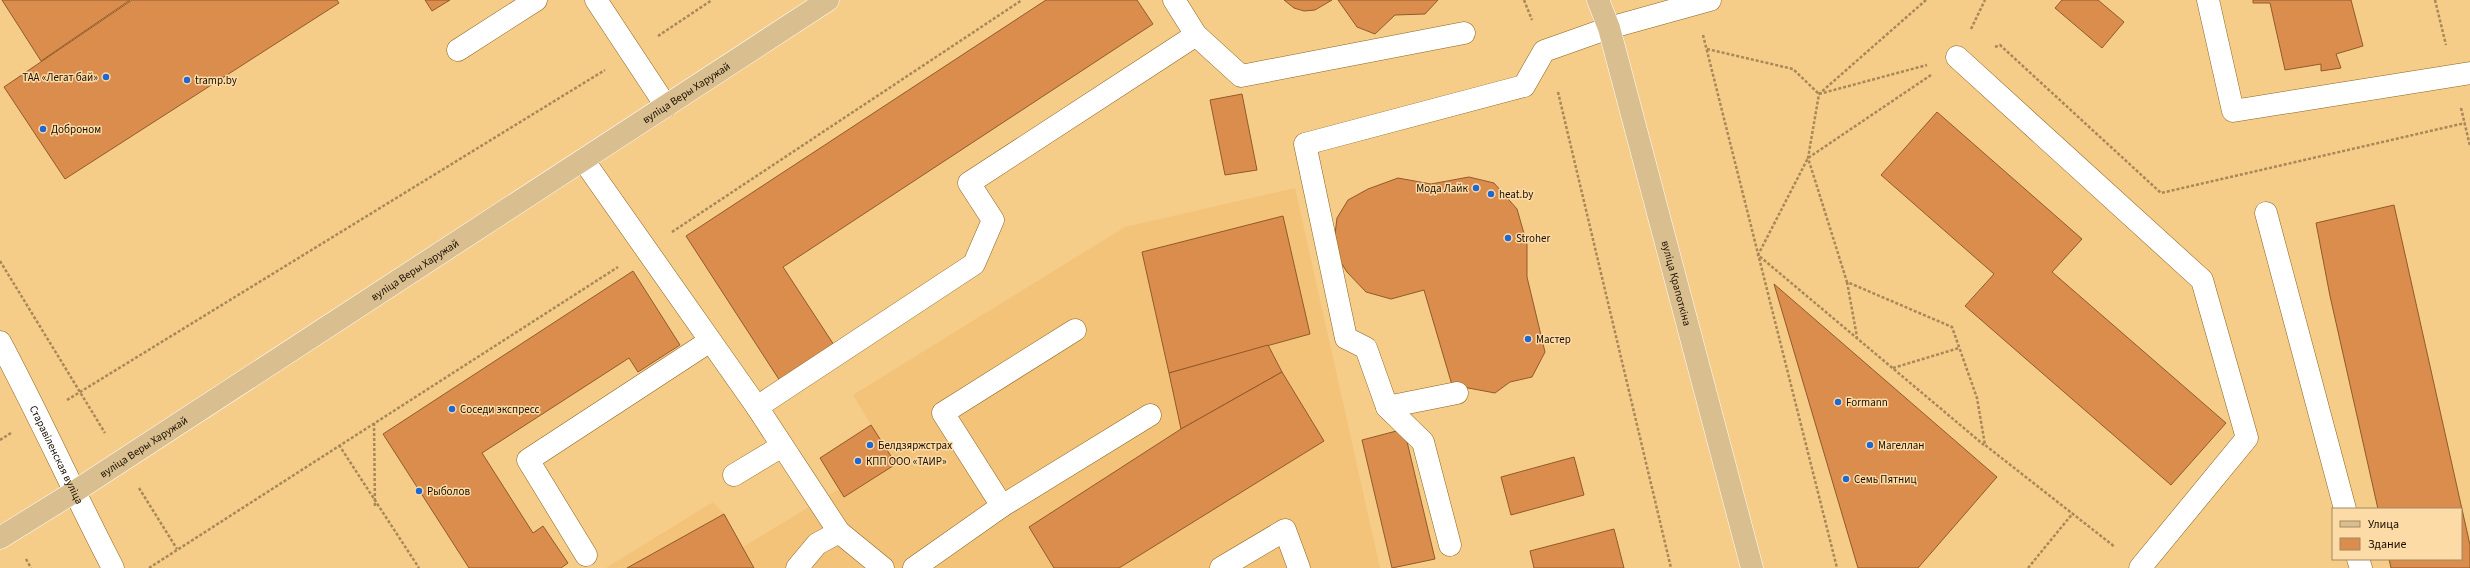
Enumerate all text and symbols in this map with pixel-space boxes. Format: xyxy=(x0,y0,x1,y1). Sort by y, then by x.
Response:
street label: вуліца Веры Харужай xyxy=(639,59,733,127)
place label: ТАА «Легат бай» xyxy=(22,70,98,85)
marker: ТАА «Легат бай» xyxy=(101,72,111,82)
place label: tramp.by xyxy=(195,73,237,88)
marker: tramp.by xyxy=(182,75,192,85)
place label: Доброном xyxy=(51,122,101,137)
marker: Доброном xyxy=(38,124,48,134)
place label: Мода Лайк xyxy=(1416,181,1469,196)
marker: Мода Лайк xyxy=(1471,183,1481,193)
place label: heat.by xyxy=(1499,187,1533,202)
marker: heat.by xyxy=(1486,189,1496,199)
place label: Stroher xyxy=(1516,231,1550,246)
marker: Stroher xyxy=(1503,233,1513,243)
street label: вуліца Веры Харужай xyxy=(368,236,462,304)
street label: вуліца Крапоткіна xyxy=(1658,239,1695,328)
place label: Мастер xyxy=(1536,332,1571,347)
marker: Мастер xyxy=(1523,334,1533,344)
place label: Formann xyxy=(1846,395,1888,410)
marker: Formann xyxy=(1833,397,1843,407)
place label: Соседи экспресс xyxy=(460,402,540,417)
street label: Старавіленская вуліца xyxy=(26,403,87,507)
marker: Соседи экспресс xyxy=(447,404,457,414)
street label: вуліца Веры Харужай xyxy=(97,413,191,481)
place label: Белдзяржстрах xyxy=(878,438,952,453)
place label: Магеллан xyxy=(1878,438,1924,453)
marker: Белдзяржстрах xyxy=(865,440,875,450)
marker: Магеллан xyxy=(1865,440,1875,450)
place label: КПП ООО «ТАИР» xyxy=(866,454,947,469)
marker: КПП ООО «ТАИР» xyxy=(853,456,863,466)
place label: Семь Пятниц xyxy=(1854,472,1917,487)
marker: Семь Пятниц xyxy=(1841,474,1851,484)
place label: Рыболов xyxy=(427,484,470,499)
marker: Рыболов xyxy=(414,486,424,496)
legend xyxy=(2332,508,2462,560)
text: Улица xyxy=(2368,516,2399,533)
text: Здание xyxy=(2368,536,2407,553)

